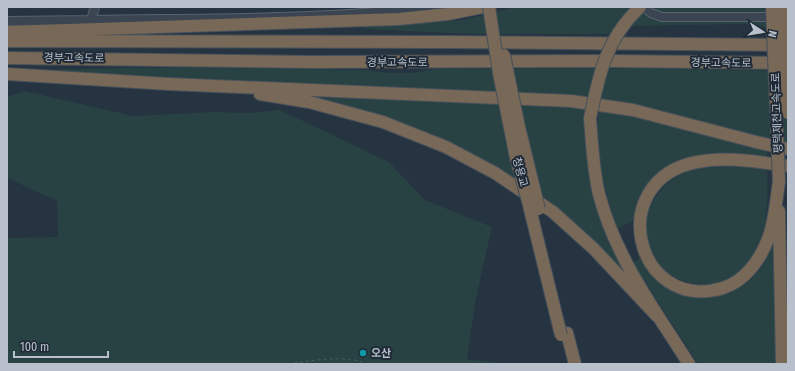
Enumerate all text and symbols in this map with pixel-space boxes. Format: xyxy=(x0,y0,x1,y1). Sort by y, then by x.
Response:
north arrow xyxy=(743,12,783,52)
text: N xyxy=(765,29,779,39)
street label: 경부고속도로 xyxy=(44,51,104,65)
street label: 경부고속도로 xyxy=(367,56,427,69)
street label: 경부고속도로 xyxy=(691,56,751,70)
street label: 평택제천고속도로 xyxy=(769,72,785,154)
street label: 청용교 xyxy=(510,156,530,188)
scale bar xyxy=(14,333,108,359)
text: 100 m xyxy=(20,340,49,354)
place label: 오산 xyxy=(371,347,391,360)
marker: 오산 xyxy=(358,348,368,358)

